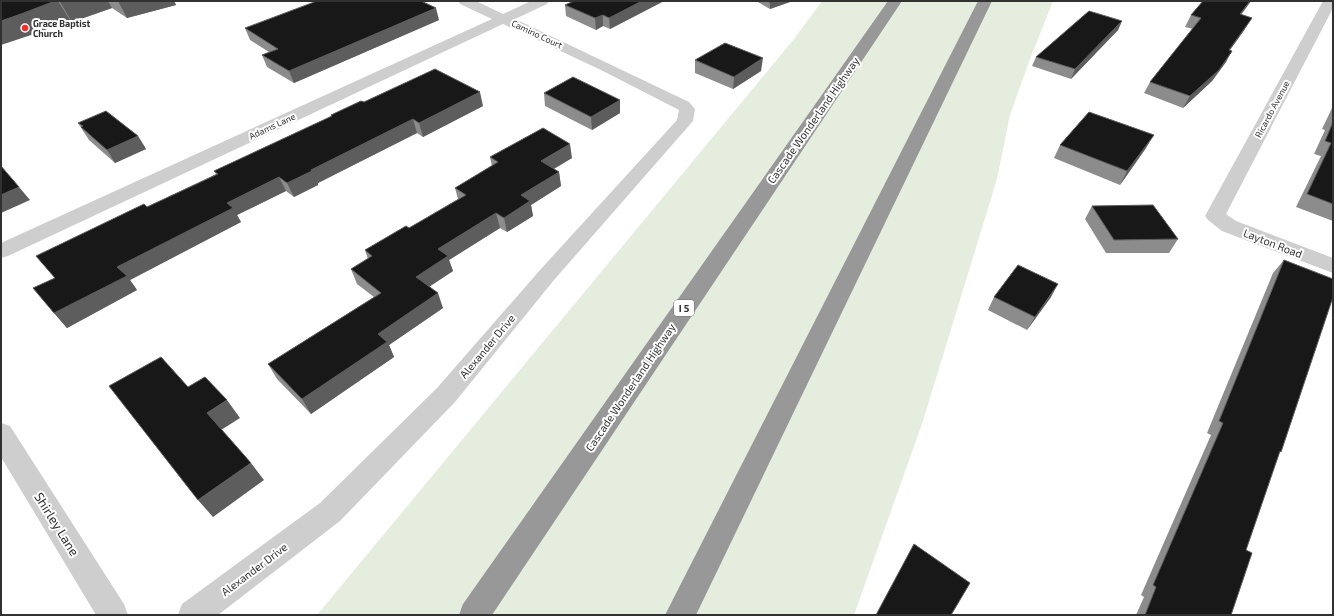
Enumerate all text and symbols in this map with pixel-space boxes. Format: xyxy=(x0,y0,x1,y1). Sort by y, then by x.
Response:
street label: Camino Court xyxy=(510,17,565,51)
place label: Grace Baptist Church xyxy=(33,18,91,39)
marker: Grace Baptist Church xyxy=(20,23,30,33)
street label: Cascade Wonderland Highway xyxy=(764,54,862,186)
street label: Ricardo Avenue xyxy=(1252,79,1292,139)
street label: Adams Lane xyxy=(247,110,297,142)
street label: Layton Road xyxy=(1242,226,1304,260)
road number: I 5 xyxy=(674,300,694,316)
street label: Alexander Drive xyxy=(457,311,517,381)
street label: Cascade Wonderland Highway xyxy=(582,321,678,453)
street label: Shirley Lane xyxy=(31,489,83,559)
street label: Alexander Drive xyxy=(218,540,290,598)

